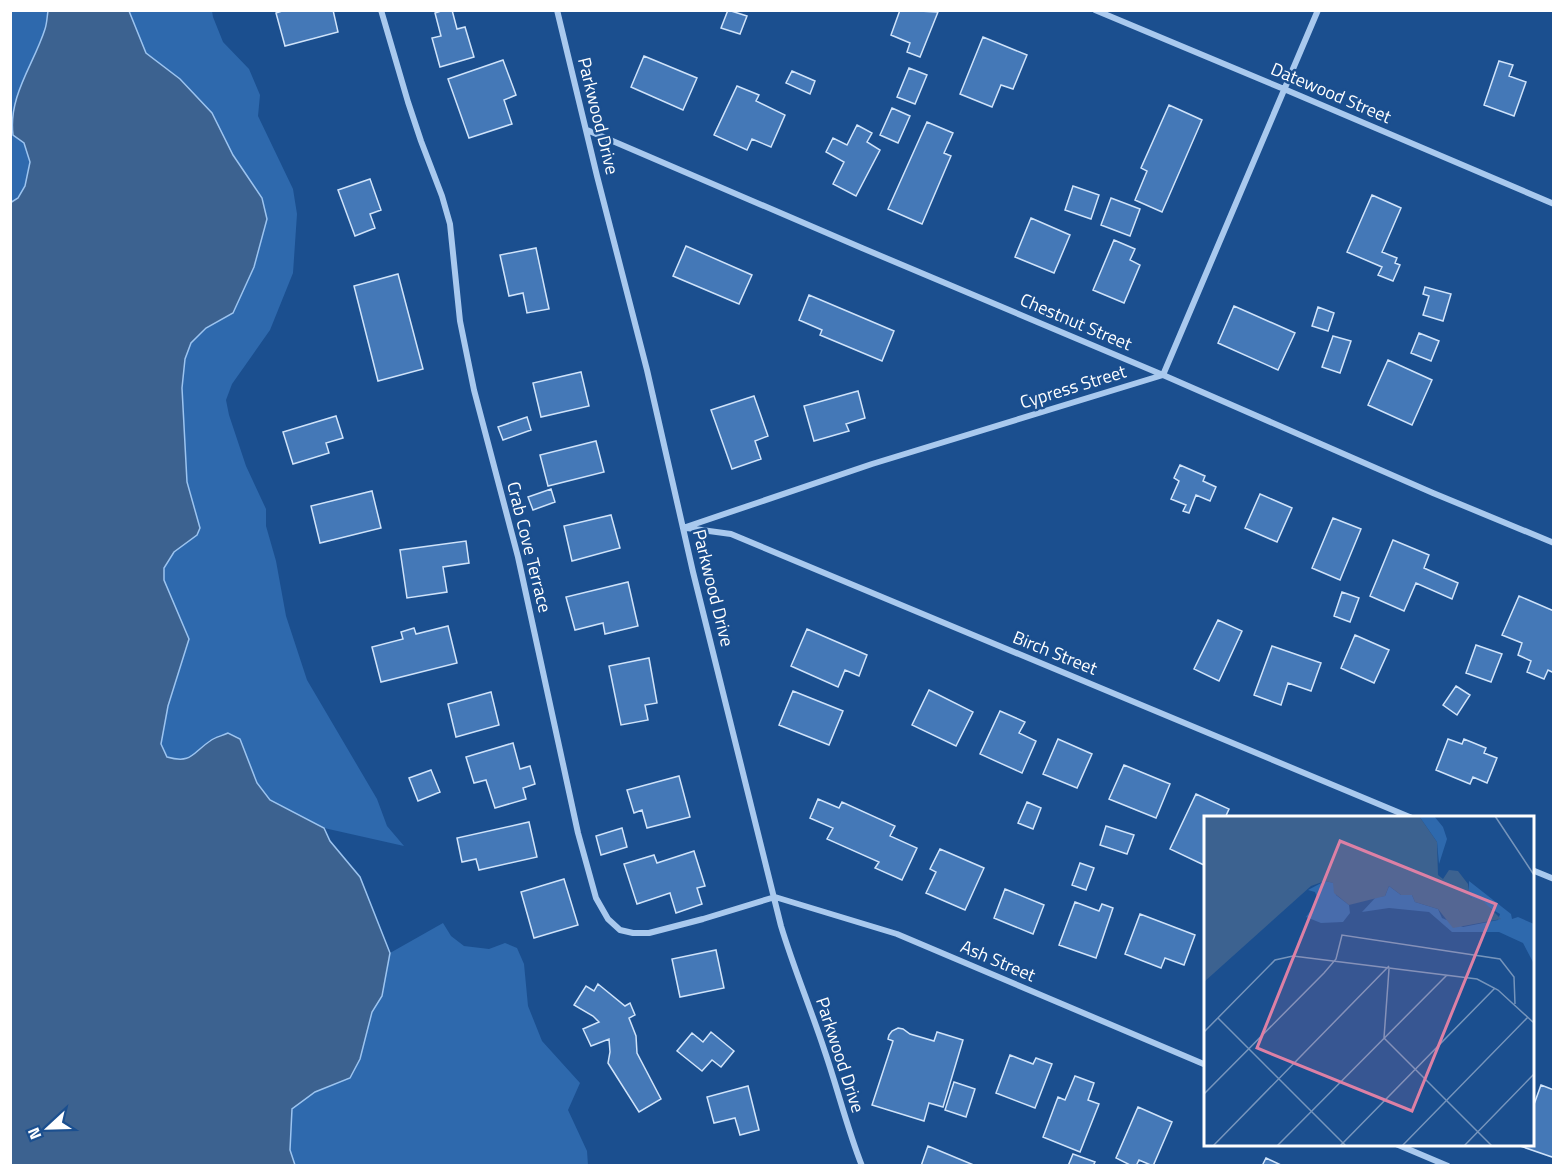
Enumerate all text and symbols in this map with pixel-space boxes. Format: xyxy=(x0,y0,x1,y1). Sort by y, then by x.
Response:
street label: Parkwood Drive xyxy=(571,54,626,177)
street label: Datewood Street xyxy=(1267,55,1396,130)
street label: Chestnut Street xyxy=(1016,286,1137,358)
street label: Cypress Street xyxy=(1016,357,1130,416)
street label: Crab Cove Terrace xyxy=(500,479,559,615)
street label: Parkwood Drive xyxy=(686,526,741,649)
street label: Birch Street xyxy=(1009,623,1102,682)
inset map xyxy=(1204,816,1534,1146)
street label: Ash Street xyxy=(956,933,1041,989)
street label: Parkwood Drive xyxy=(809,994,872,1116)
north arrow xyxy=(18,1098,78,1158)
text: N xyxy=(21,1124,47,1143)

